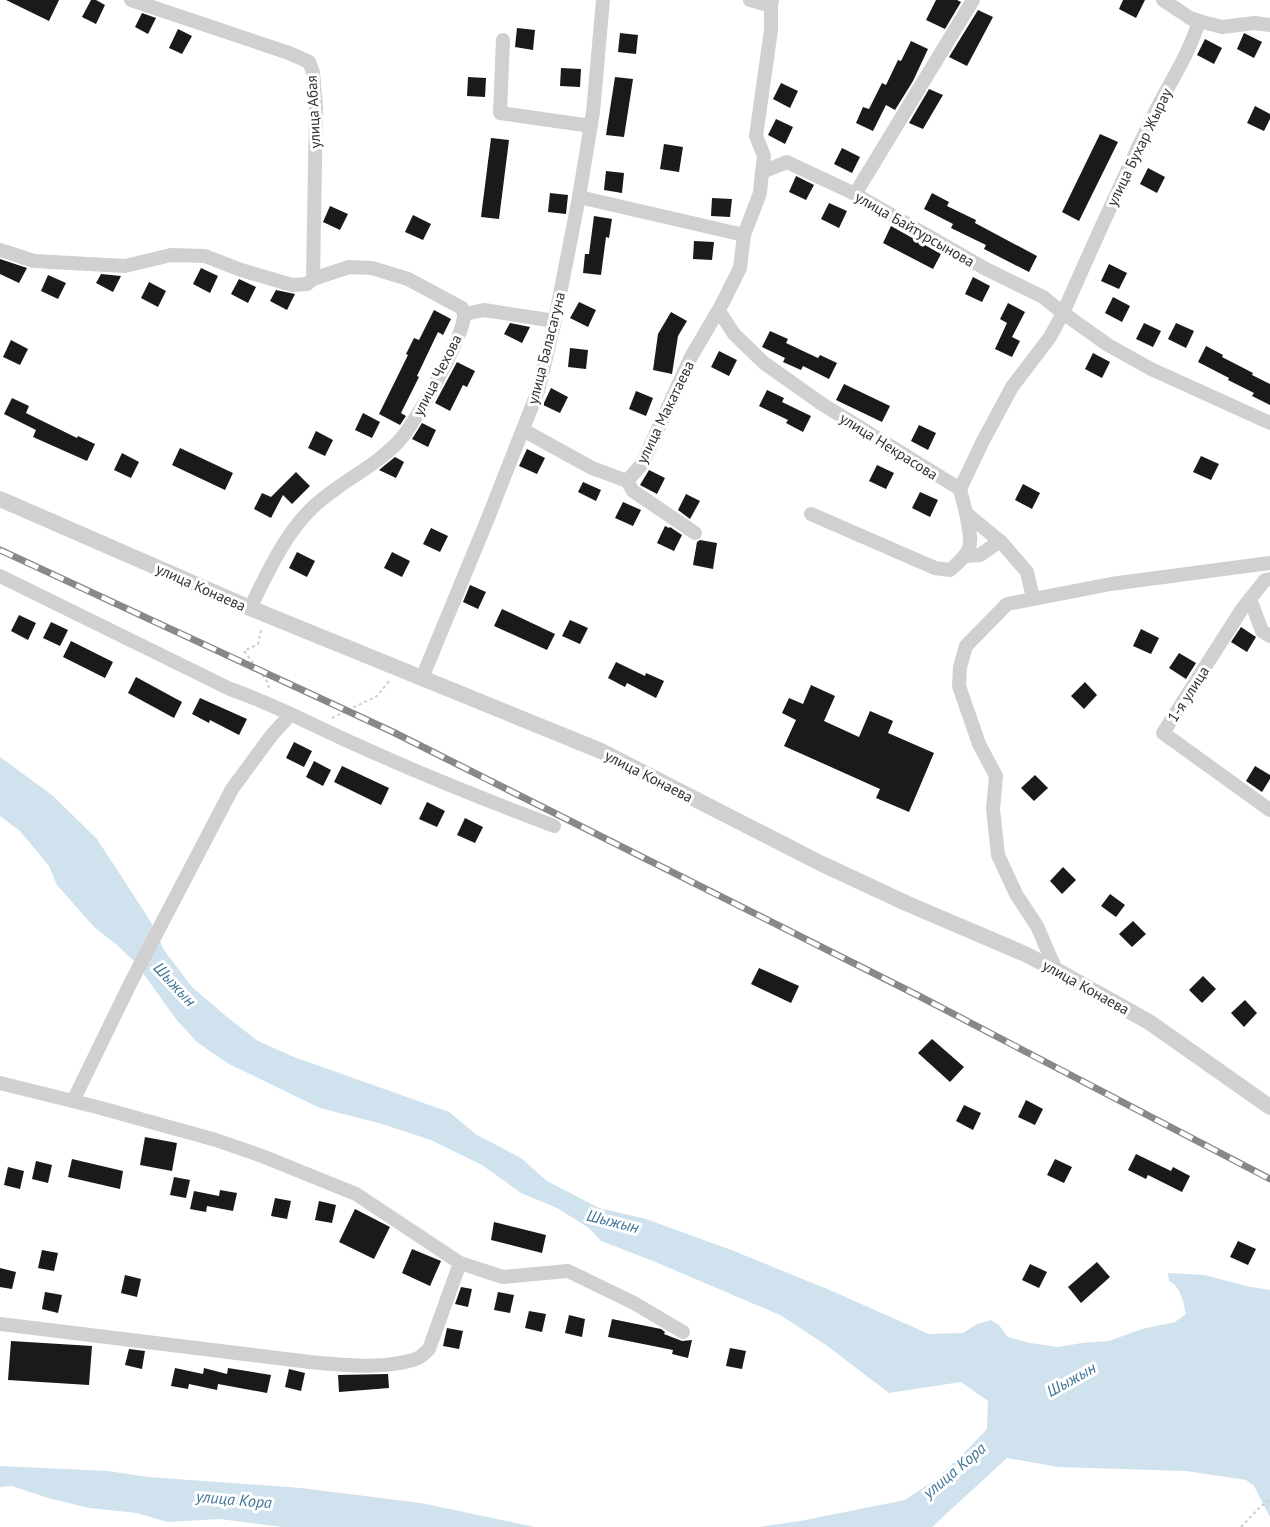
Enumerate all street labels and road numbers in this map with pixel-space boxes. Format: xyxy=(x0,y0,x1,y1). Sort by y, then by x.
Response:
street label: улица Абая xyxy=(302,75,324,149)
street label: улица Бухар Жырау xyxy=(1102,85,1176,209)
street label: улица Байтурсынова xyxy=(852,187,978,271)
street label: улица Баласагуна xyxy=(523,290,569,406)
street label: улица Чехова xyxy=(408,331,466,419)
street label: улица Макатаева xyxy=(632,357,698,467)
street label: улица Некрасова xyxy=(836,408,942,484)
street label: улица Конаева xyxy=(153,559,249,615)
street label: 1-я улица xyxy=(1163,662,1213,726)
street label: улица Конаева xyxy=(602,746,696,806)
street label: улица Конаева xyxy=(1039,955,1133,1019)

